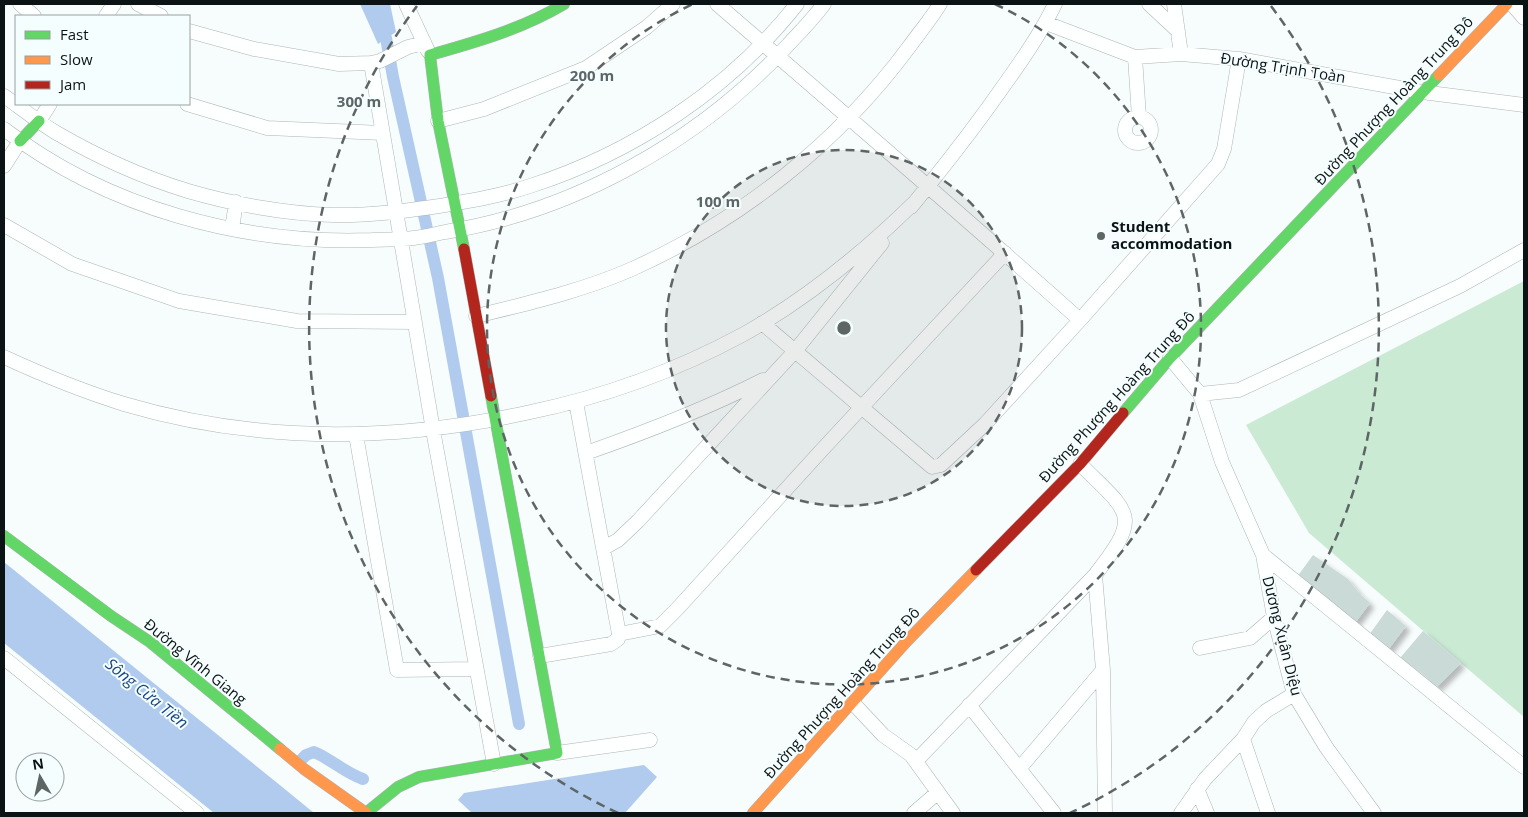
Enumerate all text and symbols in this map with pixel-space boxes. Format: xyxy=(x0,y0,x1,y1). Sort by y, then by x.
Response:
street label: Đường Phượng Hoàng Trung Đô xyxy=(1310,12,1477,189)
legend xyxy=(15,15,190,105)
text: Fast xyxy=(60,24,89,44)
street label: Đường Trịnh Toàn xyxy=(1219,47,1347,87)
text: Slow xyxy=(60,49,93,69)
text: 200 m xyxy=(570,65,614,85)
text: Jam xyxy=(58,74,86,94)
text: 300 m xyxy=(337,91,381,111)
text: 100 m xyxy=(696,191,740,211)
place label: Student accommodation xyxy=(1111,216,1232,253)
marker: Student accommodation xyxy=(1095,230,1107,242)
street label: Đường Phượng Hoàng Trung Đô xyxy=(1034,306,1199,486)
centre of rings xyxy=(835,319,853,337)
street label: Dương Xuân Diệu xyxy=(1258,574,1308,698)
street label: Đường Phượng Hoàng Trung Đô xyxy=(759,602,924,782)
street label: Đường Vĩnh Giang xyxy=(140,614,251,709)
water label: Sông Cửa Tiền xyxy=(101,653,193,733)
north arrow xyxy=(15,752,65,802)
text: N xyxy=(31,753,45,774)

